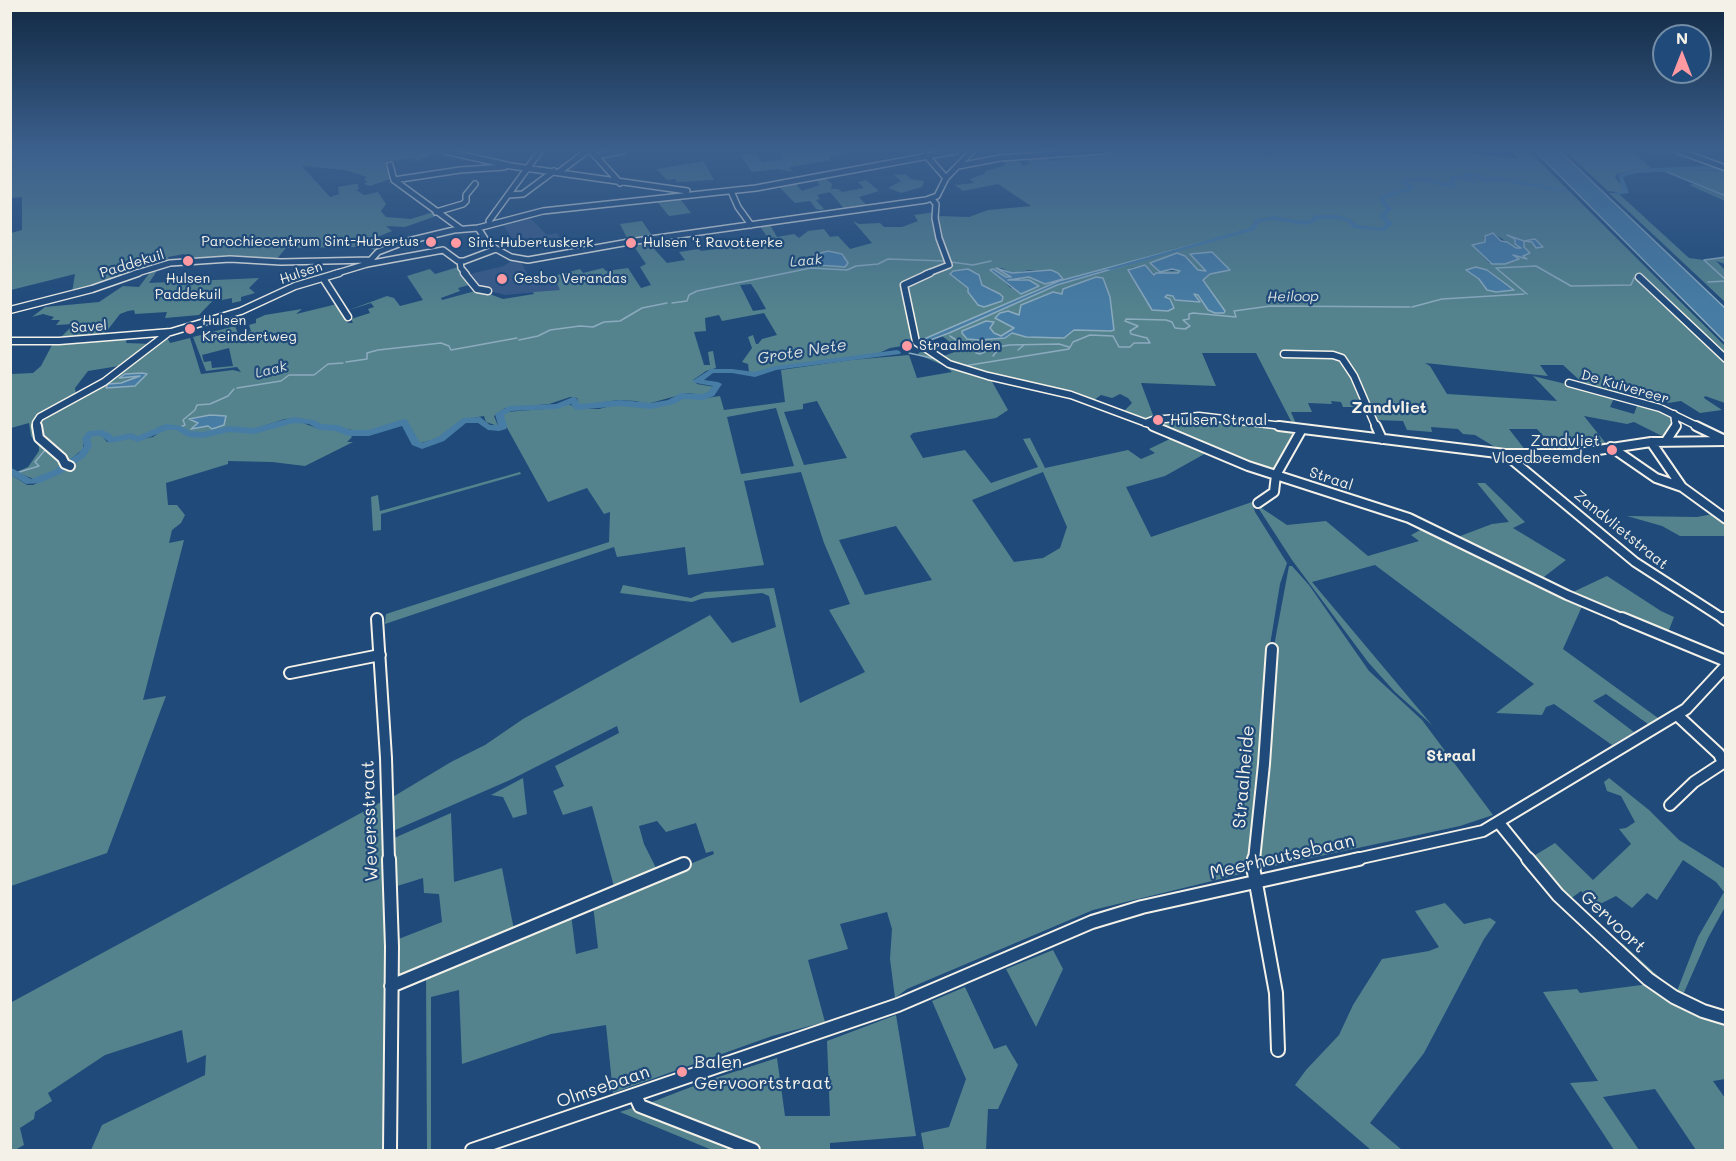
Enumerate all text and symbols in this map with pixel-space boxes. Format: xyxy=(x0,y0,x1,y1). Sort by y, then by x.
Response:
north arrow xyxy=(1652,24,1712,84)
text: N xyxy=(1676,27,1688,48)
place label: Parochiecentrum Sint-Hubertus xyxy=(201,234,419,250)
marker: Parochiecentrum Sint-Hubertus xyxy=(424,235,438,249)
place label: Sint-Hubertuskerk xyxy=(468,235,593,251)
place label: Hulsen 't Ravotterke xyxy=(643,235,783,251)
marker: Sint-Hubertuskerk xyxy=(449,236,463,250)
marker: Hulsen 't Ravotterke xyxy=(624,236,638,250)
street label: Paddekuil xyxy=(98,246,166,282)
water label: Laak xyxy=(789,251,823,271)
marker: Hulsen Paddekuil xyxy=(181,254,195,268)
street label: Hulsen xyxy=(277,258,325,288)
place label: Hulsen Paddekuil xyxy=(155,271,221,304)
place label: Gesbo Verandas xyxy=(514,271,627,287)
marker: Gesbo Verandas xyxy=(495,272,509,286)
water label: Heiloop xyxy=(1267,288,1319,306)
place label: Hulsen Kreindertweg xyxy=(202,313,297,346)
street label: Savel xyxy=(70,317,108,337)
marker: Hulsen Kreindertweg xyxy=(183,322,197,336)
water label: Grote Nete xyxy=(756,335,848,369)
place label: Straalmolen xyxy=(919,338,1000,354)
marker: Straalmolen xyxy=(900,339,914,353)
water label: Laak xyxy=(253,358,289,382)
street label: De Kuivereer xyxy=(1579,366,1671,408)
district label: Zandvliet xyxy=(1351,398,1427,418)
place label: Hulsen Straal xyxy=(1170,411,1267,429)
marker: Hulsen Straal xyxy=(1151,413,1165,427)
place label: Zandvliet Vloedbeemden xyxy=(1492,432,1600,467)
marker: Zandvliet Vloedbeemden xyxy=(1605,443,1619,457)
street label: Straal xyxy=(1307,463,1355,495)
street label: Zandvlietstraat xyxy=(1570,486,1672,574)
street label: Straalheide xyxy=(1229,725,1259,829)
district label: Straal xyxy=(1426,746,1476,766)
street label: Weversstraat xyxy=(357,760,383,882)
street label: Meerhoutsebaan xyxy=(1207,830,1357,884)
street label: Gervoort xyxy=(1576,886,1650,958)
place label: Balen Gervoortstraat xyxy=(694,1051,831,1094)
street label: Olmsebaan xyxy=(554,1061,652,1113)
marker: Balen Gervoortstraat xyxy=(675,1065,689,1079)

